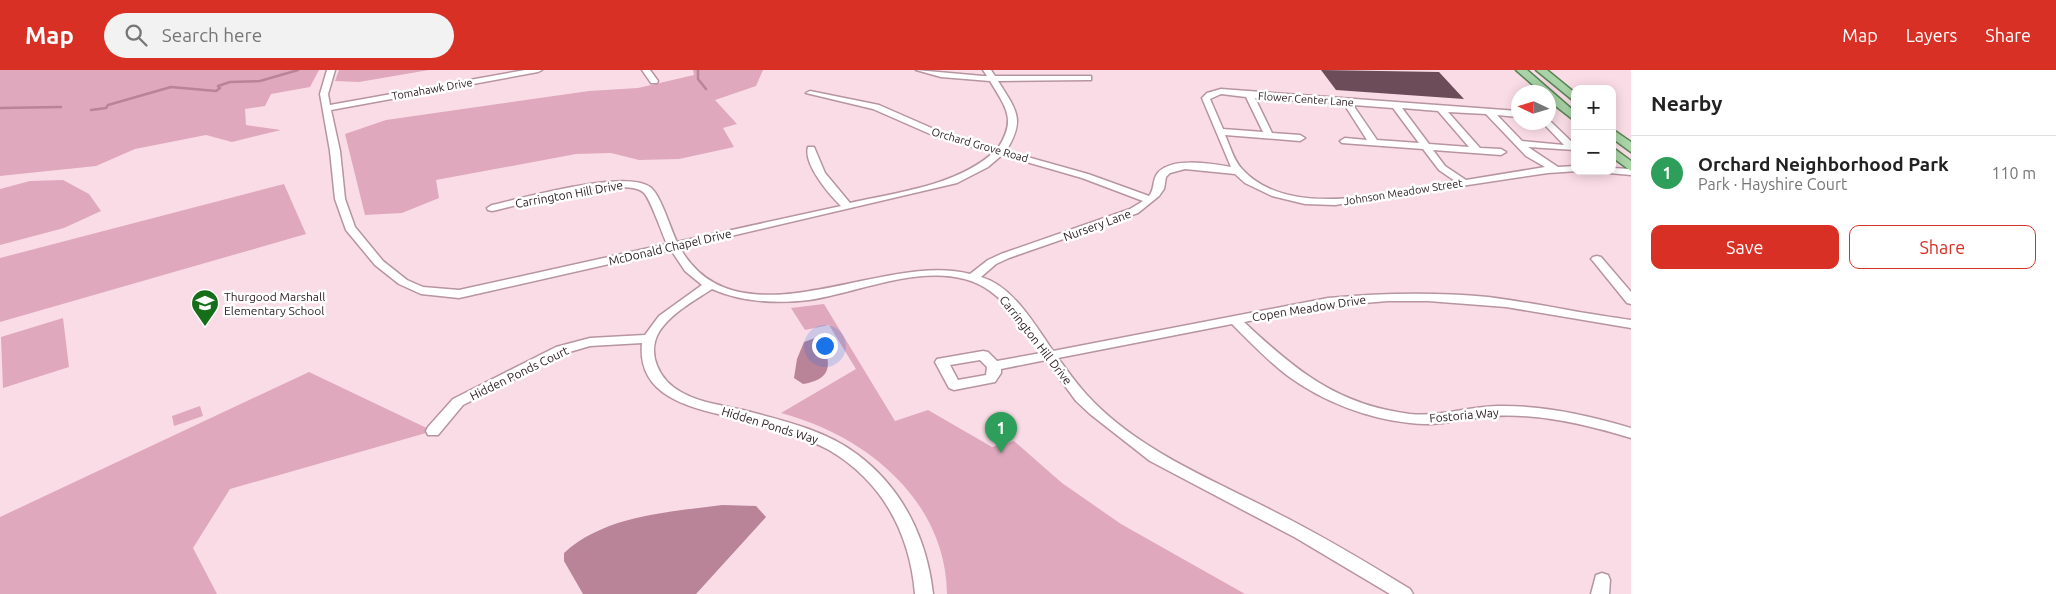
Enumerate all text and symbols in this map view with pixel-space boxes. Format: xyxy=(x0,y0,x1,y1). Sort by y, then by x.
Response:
search box xyxy=(104,13,454,58)
icon: search xyxy=(122,21,150,49)
text: Map xyxy=(25,22,74,49)
text: Search here xyxy=(162,24,262,46)
text: Map xyxy=(1842,25,1878,45)
text: Layers xyxy=(1906,25,1957,45)
text: Share xyxy=(1985,25,2031,45)
street label: Tomahawk Drive xyxy=(391,76,473,102)
north arrow xyxy=(1511,85,1556,130)
map controls xyxy=(1571,85,1616,175)
button: + xyxy=(1571,85,1616,130)
street label: Flower Center Lane xyxy=(1258,90,1354,108)
text: Nearby xyxy=(1651,91,1722,115)
street label: Orchard Grove Road xyxy=(930,125,1030,165)
button: − xyxy=(1571,130,1616,175)
text: Orchard Neighborhood Park xyxy=(1698,153,1949,175)
text: 1 xyxy=(1662,164,1672,182)
text: 110 m xyxy=(1991,164,2036,182)
text: Park · Hayshire Court xyxy=(1698,175,1847,193)
street label: Johnson Meadow Street xyxy=(1343,177,1464,207)
street label: Carrington Hill Drive xyxy=(514,178,624,210)
street label: Nursery Lane xyxy=(1061,207,1133,243)
button: Save xyxy=(1651,225,1839,269)
button: Share xyxy=(1849,225,2036,269)
street label: McDonald Chapel Drive xyxy=(607,227,733,267)
school or university icon: Thurgood Marshall Elementary School xyxy=(190,288,220,327)
place label: Thurgood Marshall Elementary School xyxy=(224,290,325,317)
street label: Carrington Hill Drive xyxy=(997,293,1075,387)
street label: Copen Meadow Drive xyxy=(1251,293,1367,323)
your location xyxy=(812,333,838,359)
street label: Hidden Ponds Court xyxy=(468,343,571,402)
street label: Hidden Ponds Way xyxy=(720,404,820,446)
street label: Fostoria Way xyxy=(1429,405,1499,425)
pin: 1 xyxy=(985,412,1017,453)

